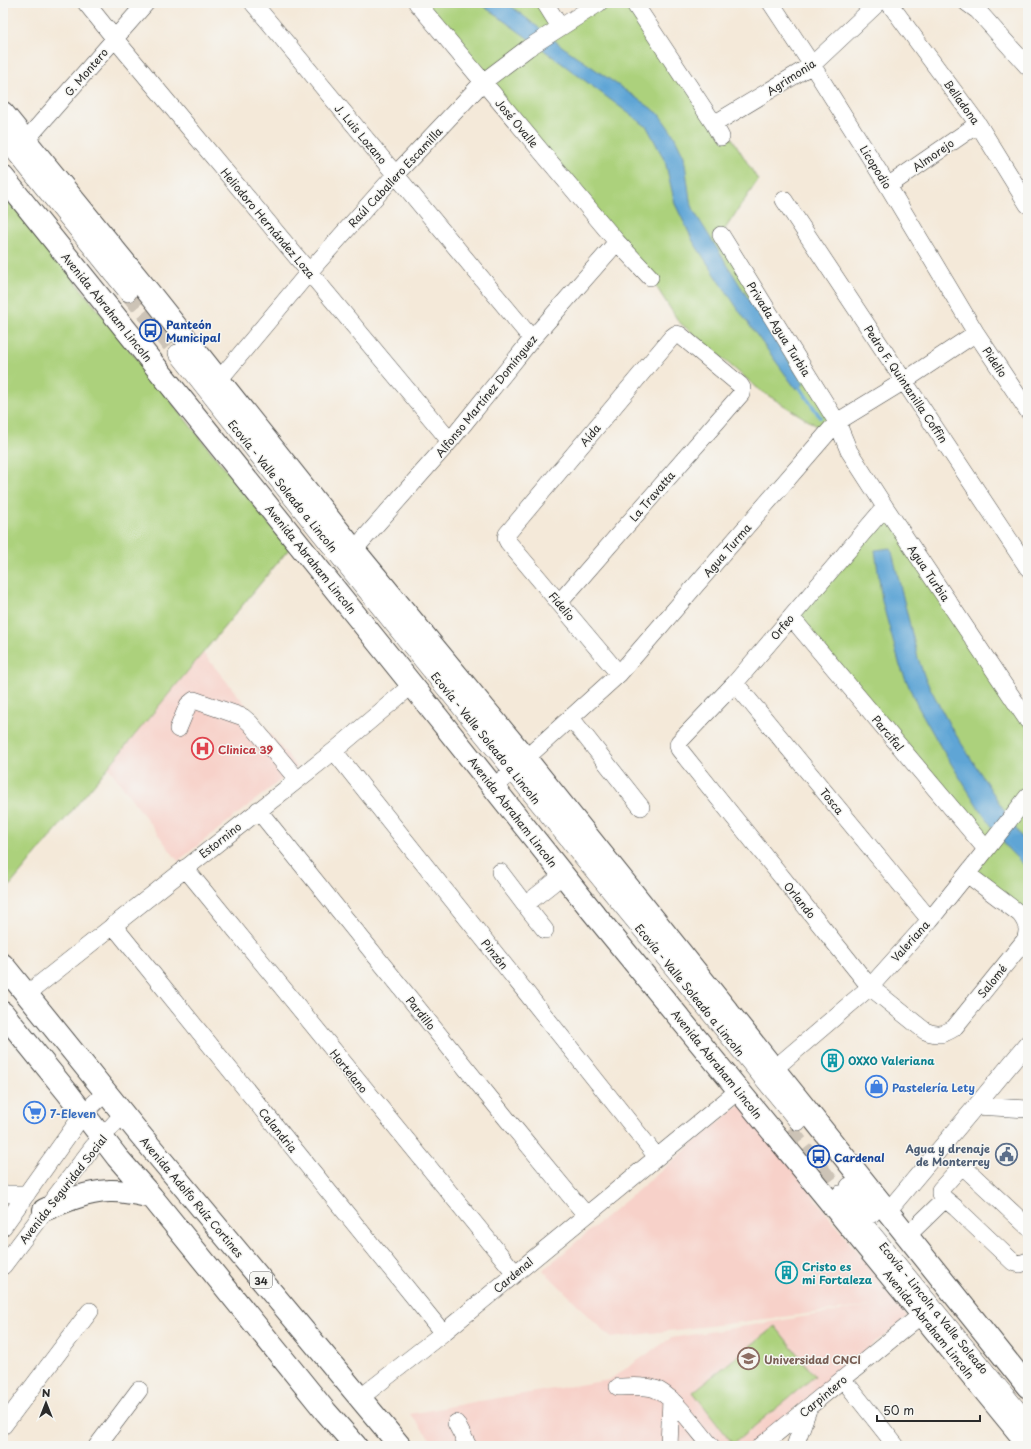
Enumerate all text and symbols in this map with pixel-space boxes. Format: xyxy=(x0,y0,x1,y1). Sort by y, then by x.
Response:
street label: G. Montero xyxy=(60,44,112,100)
street label: Agrimonia xyxy=(763,55,819,99)
street label: Belladona xyxy=(940,76,984,128)
street label: José Ovalle xyxy=(491,95,543,151)
street label: J. Luis Lozano xyxy=(331,100,391,168)
street label: Raúl Caballero Escamilla xyxy=(344,123,446,231)
street label: Almorejo xyxy=(909,134,957,176)
street label: Licopodio xyxy=(856,142,896,192)
street label: Heliodoro Hernández Loza xyxy=(217,164,319,282)
street label: Avenida Abraham Lincoln xyxy=(58,249,156,365)
street label: Privada Agua Turbia xyxy=(743,278,815,380)
place label: Panteón Municipal xyxy=(166,316,221,346)
bus stop icon: Panteón Municipal xyxy=(138,317,164,343)
street label: Pedro F. Quintanilla Coffin xyxy=(860,322,952,446)
street label: Alfonso Martínez Domínguez xyxy=(431,331,541,461)
street label: Pidelio xyxy=(979,343,1011,381)
street label: Ecovía - Valle Soleado a Lincoln xyxy=(224,416,342,556)
street label: Aída xyxy=(576,420,605,450)
street label: La Travatta xyxy=(625,467,679,525)
street label: Avenida Abraham Lincoln xyxy=(262,501,360,617)
street label: Agua Turma xyxy=(699,519,755,581)
street label: Agua Turbia xyxy=(904,541,954,605)
street label: Fidelio xyxy=(545,588,579,624)
street label: Orfeo xyxy=(766,610,798,644)
street label: Ecovía - Valle Soleado a Lincoln xyxy=(427,668,545,808)
street label: Parcifal xyxy=(868,711,908,755)
hospital icon: Clinica 39 xyxy=(189,736,215,762)
place label: Clinica 39 xyxy=(218,741,274,758)
street label: Avenida Abraham Lincoln xyxy=(464,753,562,871)
street label: Tosca xyxy=(816,784,848,818)
street label: Estornino xyxy=(195,818,245,862)
street label: Orlando xyxy=(780,878,820,922)
street label: Valeriana xyxy=(887,916,933,966)
street label: Ecovía - Valle Soleado a Lincoln xyxy=(631,920,749,1060)
street label: Pinzón xyxy=(477,935,513,973)
street label: Salomé xyxy=(973,960,1011,1001)
street label: Pardillo xyxy=(402,993,440,1033)
street label: Avenida Abraham Lincoln xyxy=(668,1006,766,1122)
street label: Hortelano xyxy=(326,1045,372,1097)
building icon: OXXO Valeriana xyxy=(819,1047,845,1073)
place label: OXXO Valeriana xyxy=(848,1052,935,1069)
shop icon: Pastelería Lety xyxy=(864,1074,890,1100)
place label: Pastelería Lety xyxy=(892,1079,975,1096)
supermarket icon: 7-Eleven xyxy=(21,1100,47,1126)
street label: Calandria xyxy=(255,1104,301,1156)
place label: 7-Eleven xyxy=(50,1105,96,1122)
street label: Avenida Seguridad Social xyxy=(15,1131,111,1247)
street label: Avenida Adolfo Ruíz Cortines xyxy=(136,1133,248,1261)
place label: Agua y drenaje de Monterrey xyxy=(904,1140,990,1170)
public building icon: Agua y drenaje de Monterrey xyxy=(993,1141,1019,1167)
bus stop icon: Cardenal xyxy=(806,1144,832,1170)
place label: Cardenal xyxy=(834,1149,885,1166)
street label: Ecovía - Lincoln a Valle Soleado xyxy=(875,1238,993,1378)
street label: Cardenal xyxy=(489,1253,537,1297)
place label: Cristo es mi Fortaleza xyxy=(802,1258,873,1288)
building icon: Cristo es mi Fortaleza xyxy=(773,1259,799,1285)
street label: Avenida Abraham Lincoln xyxy=(880,1266,978,1382)
road number: 34 xyxy=(250,1272,272,1288)
school or university icon: Universidad CNCI xyxy=(735,1346,761,1372)
place label: Universidad CNCI xyxy=(764,1351,861,1368)
street label: Carpintero xyxy=(795,1371,851,1421)
north arrow xyxy=(26,1383,66,1423)
text: N xyxy=(42,1384,51,1401)
scale bar xyxy=(877,1397,980,1423)
text: 50 m xyxy=(883,1401,914,1419)

